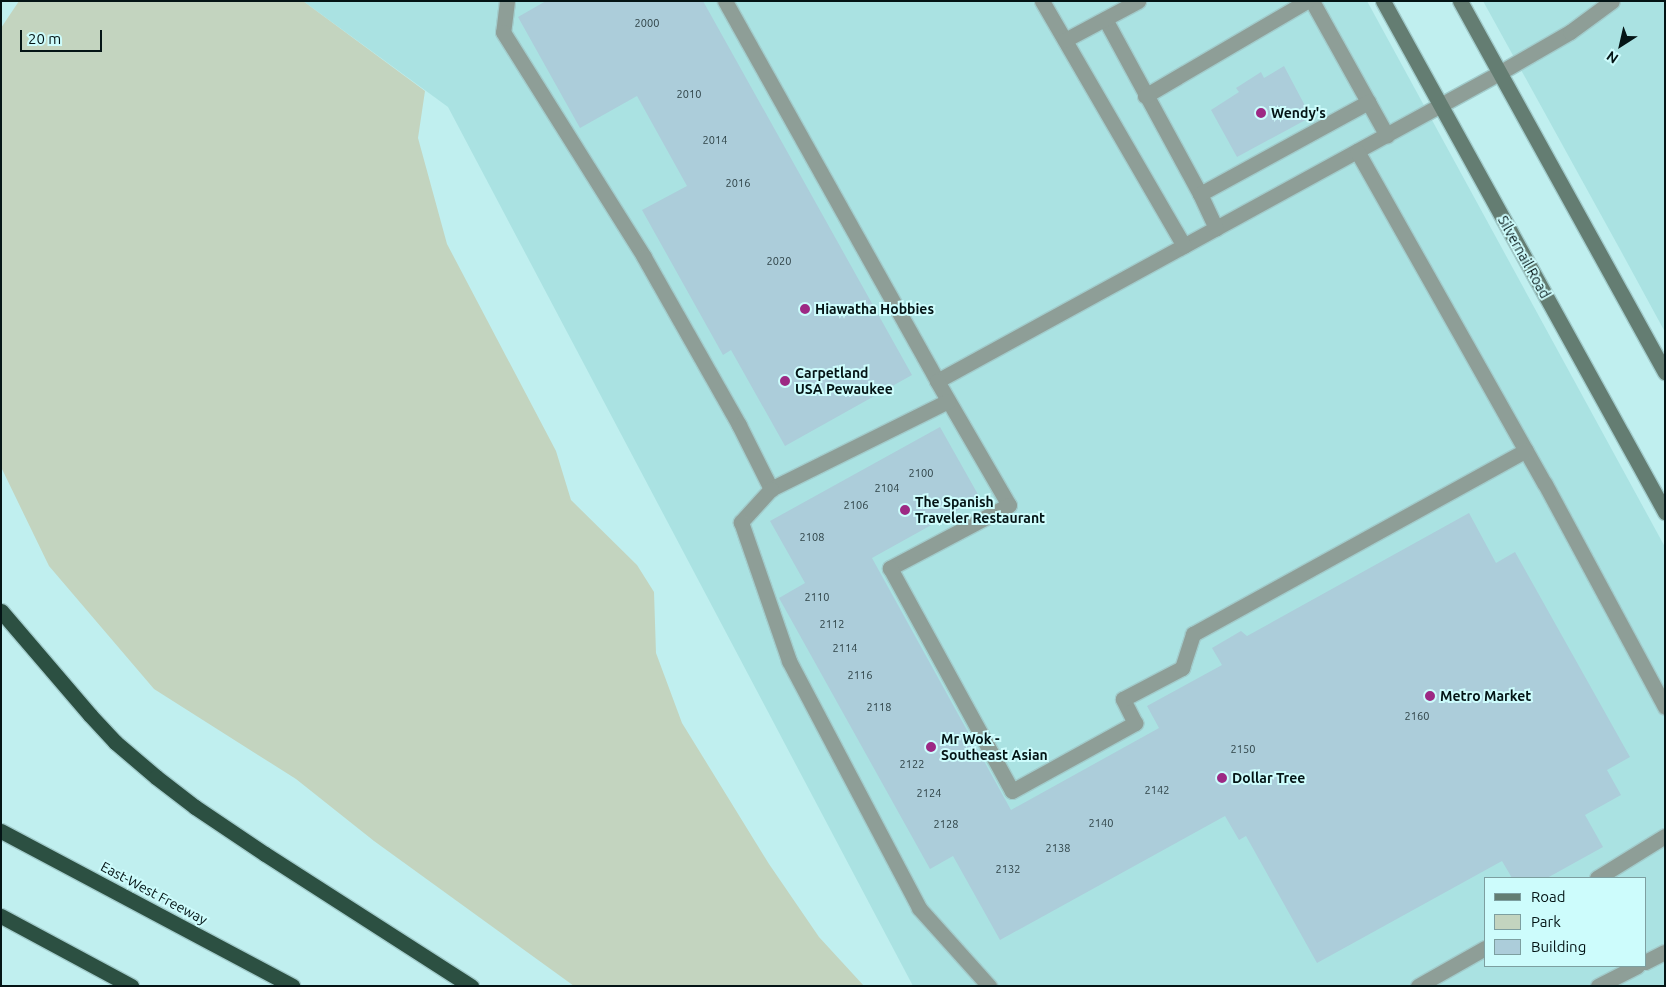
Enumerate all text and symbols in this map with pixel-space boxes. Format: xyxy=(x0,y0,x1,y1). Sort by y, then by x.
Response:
house number: 2000 xyxy=(635,16,659,30)
scale bar xyxy=(22,20,105,52)
north arrow xyxy=(1596,20,1646,70)
text: 20 m xyxy=(28,30,61,47)
text: N xyxy=(1604,48,1621,67)
house number: 2010 xyxy=(677,87,701,101)
place label: Wendy's xyxy=(1271,105,1326,121)
marker: Wendy's xyxy=(1255,107,1267,119)
house number: 2014 xyxy=(703,133,727,147)
house number: 2016 xyxy=(726,176,750,190)
street label: Silvernail Road xyxy=(1494,213,1554,301)
house number: 2020 xyxy=(767,254,791,268)
place label: Hiawatha Hobbies xyxy=(815,301,934,317)
marker: Hiawatha Hobbies xyxy=(799,303,811,315)
place label: Carpetland USA Pewaukee xyxy=(795,365,893,398)
marker: Carpetland USA Pewaukee xyxy=(779,375,791,387)
house number: 2100 xyxy=(909,466,933,480)
house number: 2104 xyxy=(875,481,899,495)
place label: The Spanish Traveler Restaurant xyxy=(915,494,1045,526)
house number: 2106 xyxy=(844,498,868,512)
marker: The Spanish Traveler Restaurant xyxy=(899,504,911,516)
house number: 2108 xyxy=(800,530,824,544)
house number: 2110 xyxy=(805,590,829,604)
house number: 2112 xyxy=(820,617,844,631)
house number: 2114 xyxy=(833,641,857,655)
house number: 2116 xyxy=(848,668,872,682)
place label: Metro Market xyxy=(1440,688,1531,704)
marker: Metro Market xyxy=(1424,690,1436,702)
house number: 2118 xyxy=(867,700,891,714)
house number: 2160 xyxy=(1405,709,1429,723)
place label: Mr Wok - Southeast Asian xyxy=(941,731,1048,764)
marker: Mr Wok - Southeast Asian xyxy=(925,741,937,753)
house number: 2150 xyxy=(1231,742,1255,756)
house number: 2122 xyxy=(900,757,924,771)
place label: Dollar Tree xyxy=(1232,770,1305,786)
marker: Dollar Tree xyxy=(1216,772,1228,784)
house number: 2142 xyxy=(1145,783,1169,797)
house number: 2124 xyxy=(917,786,941,800)
house number: 2140 xyxy=(1089,816,1113,830)
house number: 2128 xyxy=(934,817,958,831)
house number: 2138 xyxy=(1046,841,1070,855)
street label: East-West Freeway xyxy=(98,858,210,928)
house number: 2132 xyxy=(996,862,1020,876)
legend xyxy=(1484,877,1646,967)
text: Road xyxy=(1531,888,1566,905)
text: Park xyxy=(1531,913,1561,930)
text: Building xyxy=(1531,938,1586,955)

